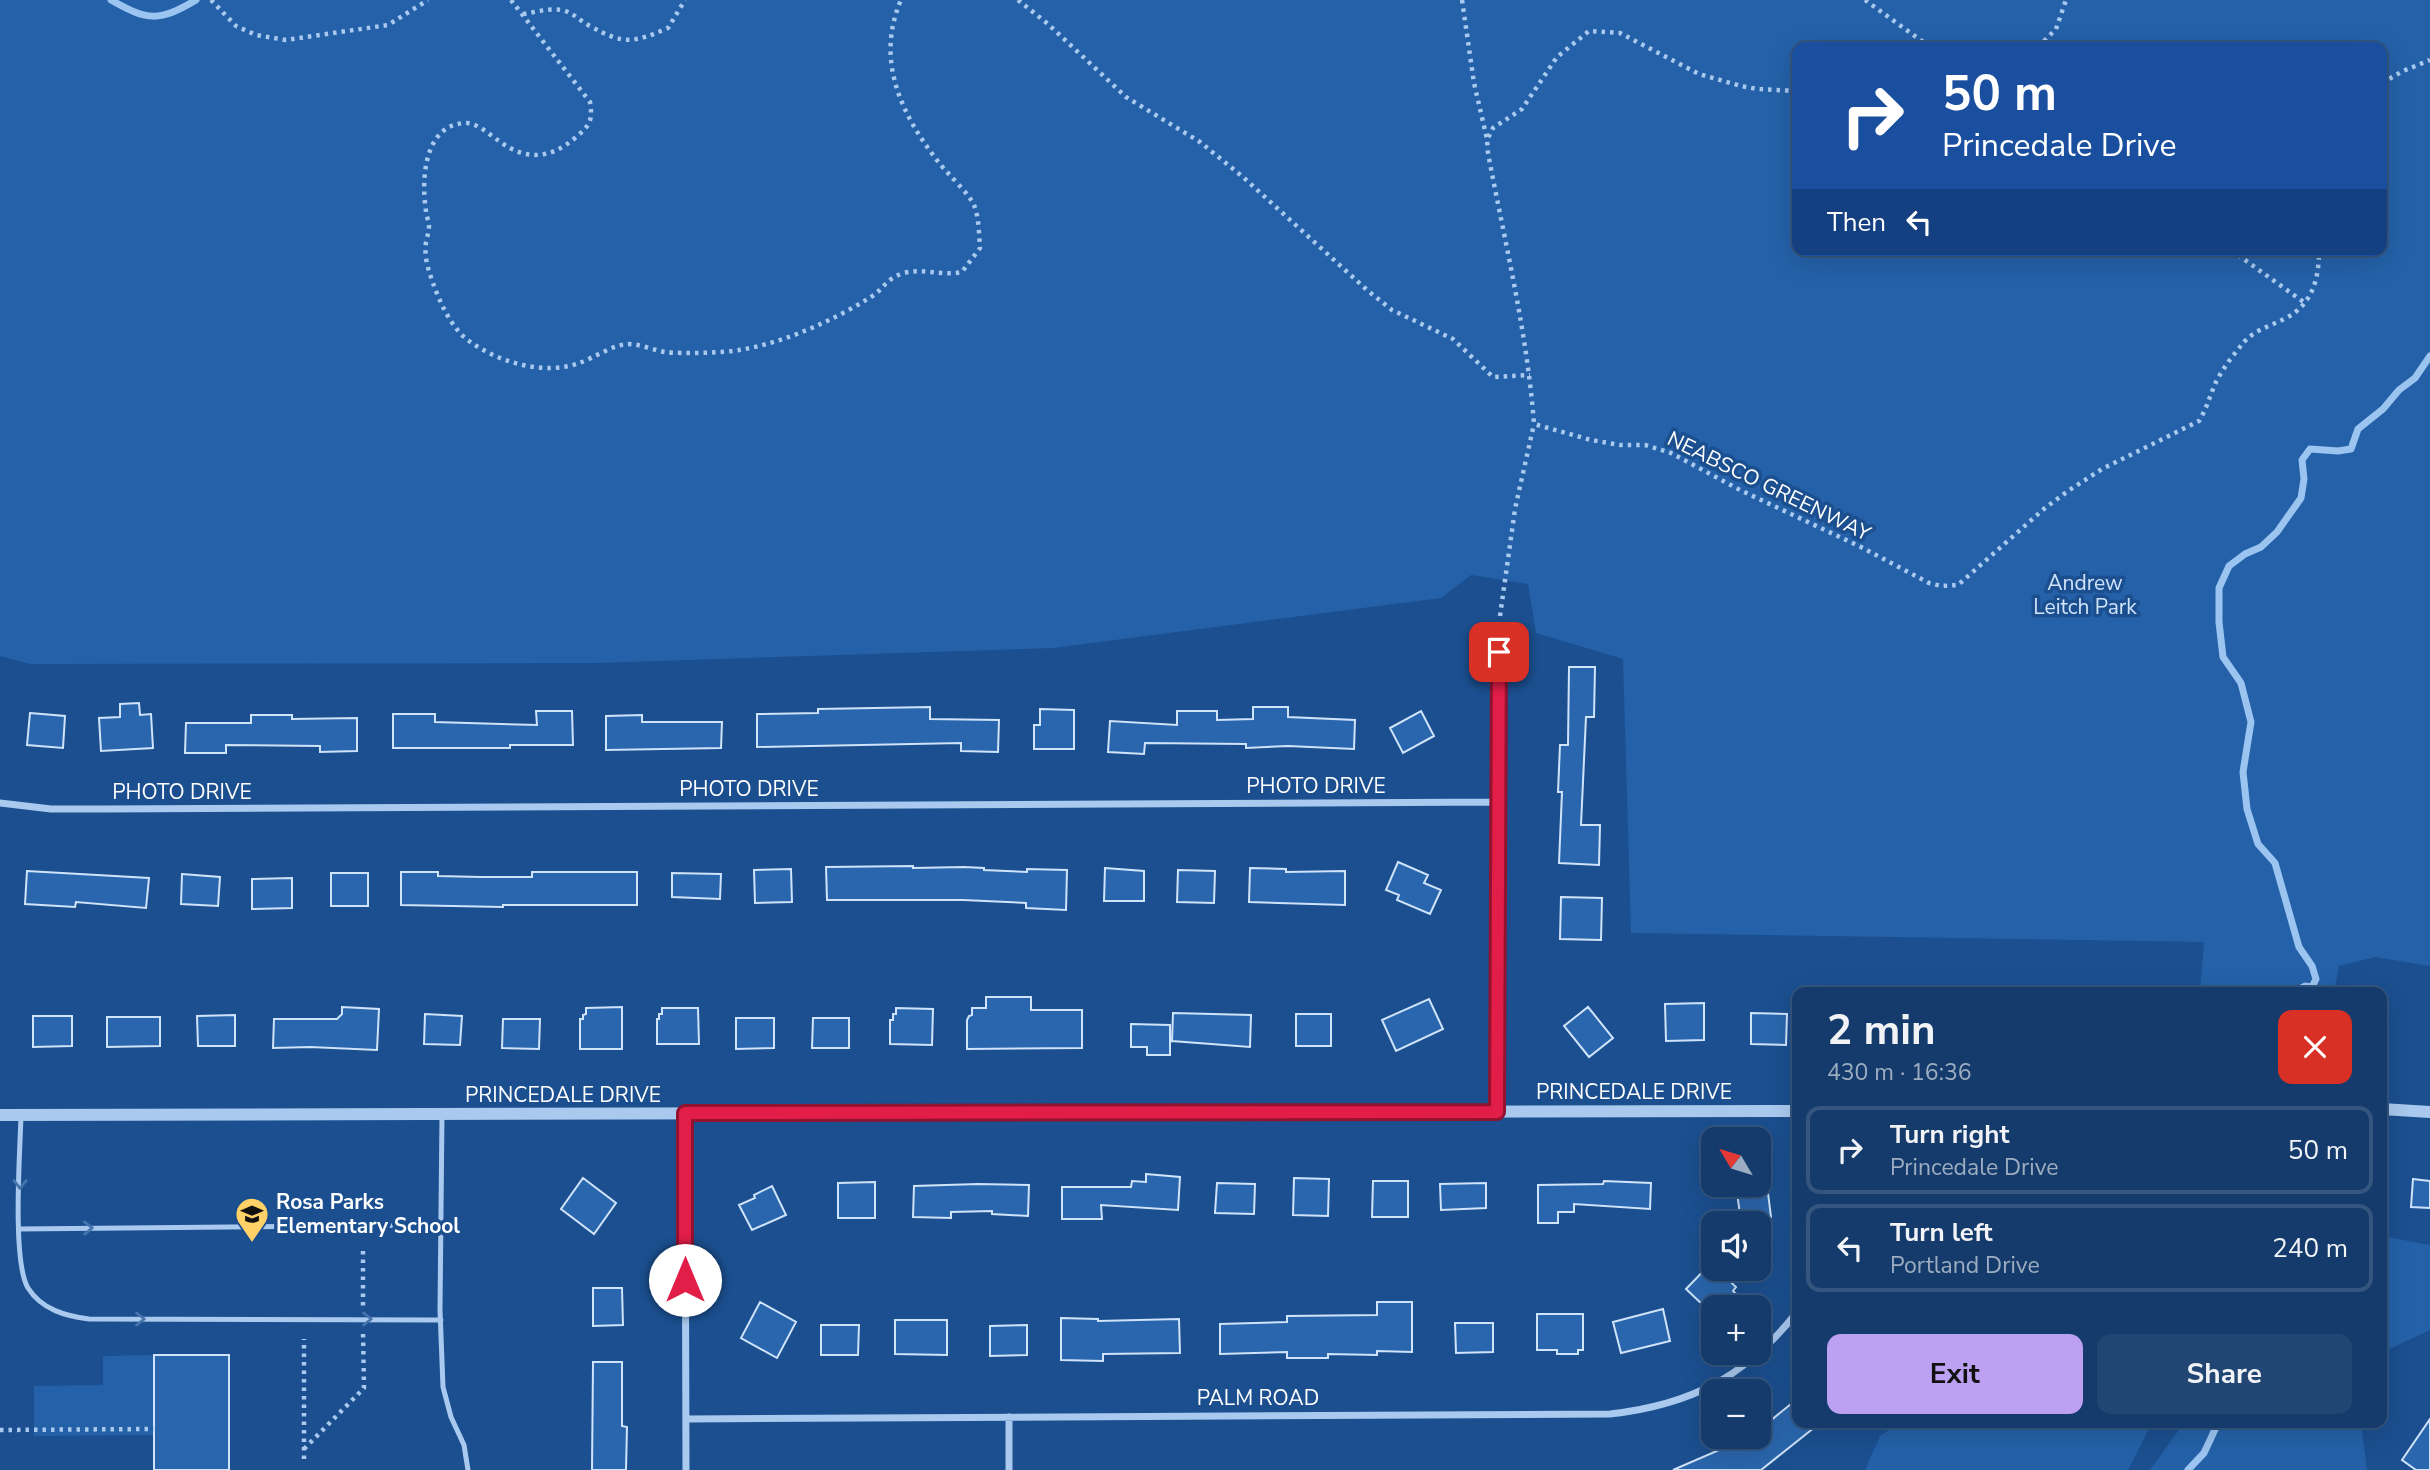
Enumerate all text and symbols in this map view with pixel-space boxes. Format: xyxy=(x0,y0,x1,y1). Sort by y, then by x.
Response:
text: 50 m xyxy=(1942,60,2057,127)
icon: right xyxy=(1827,70,1918,161)
text: Princedale Drive xyxy=(1942,124,2177,167)
icon: left xyxy=(1900,203,1938,241)
text: Then xyxy=(1827,205,1886,240)
street label: NEABSCO GREENWAY xyxy=(1663,425,1876,548)
park label: Andrew Leitch Park xyxy=(2033,569,2137,621)
pin xyxy=(1469,622,1529,682)
icon: arrive xyxy=(1480,633,1518,671)
street label: PHOTO DRIVE xyxy=(1246,772,1386,800)
street label: PHOTO DRIVE xyxy=(679,775,819,803)
street label: PHOTO DRIVE xyxy=(112,778,252,806)
text: 2 min xyxy=(1827,1002,1936,1059)
button: close xyxy=(2278,1010,2352,1084)
text: 430 m · 16:36 xyxy=(1827,1057,1972,1088)
street label: PRINCEDALE DRIVE xyxy=(1536,1078,1732,1106)
street label: PRINCEDALE DRIVE xyxy=(465,1081,661,1109)
text: Turn right xyxy=(1890,1117,2009,1152)
north arrow xyxy=(1701,1127,1771,1197)
map controls xyxy=(1701,1127,1771,1449)
icon: right xyxy=(1831,1131,1869,1169)
text: 50 m xyxy=(2288,1133,2348,1168)
text: Princedale Drive xyxy=(1890,1152,2059,1183)
one-way arrow xyxy=(12,1179,28,1190)
place label: Rosa Parks Elementary School xyxy=(276,1188,460,1240)
school or university icon: Rosa Parks Elementary School xyxy=(233,1195,271,1244)
button: sound xyxy=(1701,1211,1771,1281)
text: Turn left xyxy=(1890,1215,1993,1250)
one-way arrow xyxy=(83,1220,93,1236)
icon: left xyxy=(1831,1229,1869,1267)
text: 240 m xyxy=(2272,1231,2348,1266)
position arrow xyxy=(648,1243,722,1317)
text: Portland Drive xyxy=(1890,1250,2040,1281)
button: + xyxy=(1701,1295,1771,1365)
one-way arrow xyxy=(135,1311,146,1327)
one-way arrow xyxy=(363,1311,373,1327)
button: Exit xyxy=(1827,1334,2083,1414)
button: Share xyxy=(2097,1334,2352,1414)
button: − xyxy=(1701,1379,1771,1449)
street label: PALM ROAD xyxy=(1197,1384,1319,1412)

